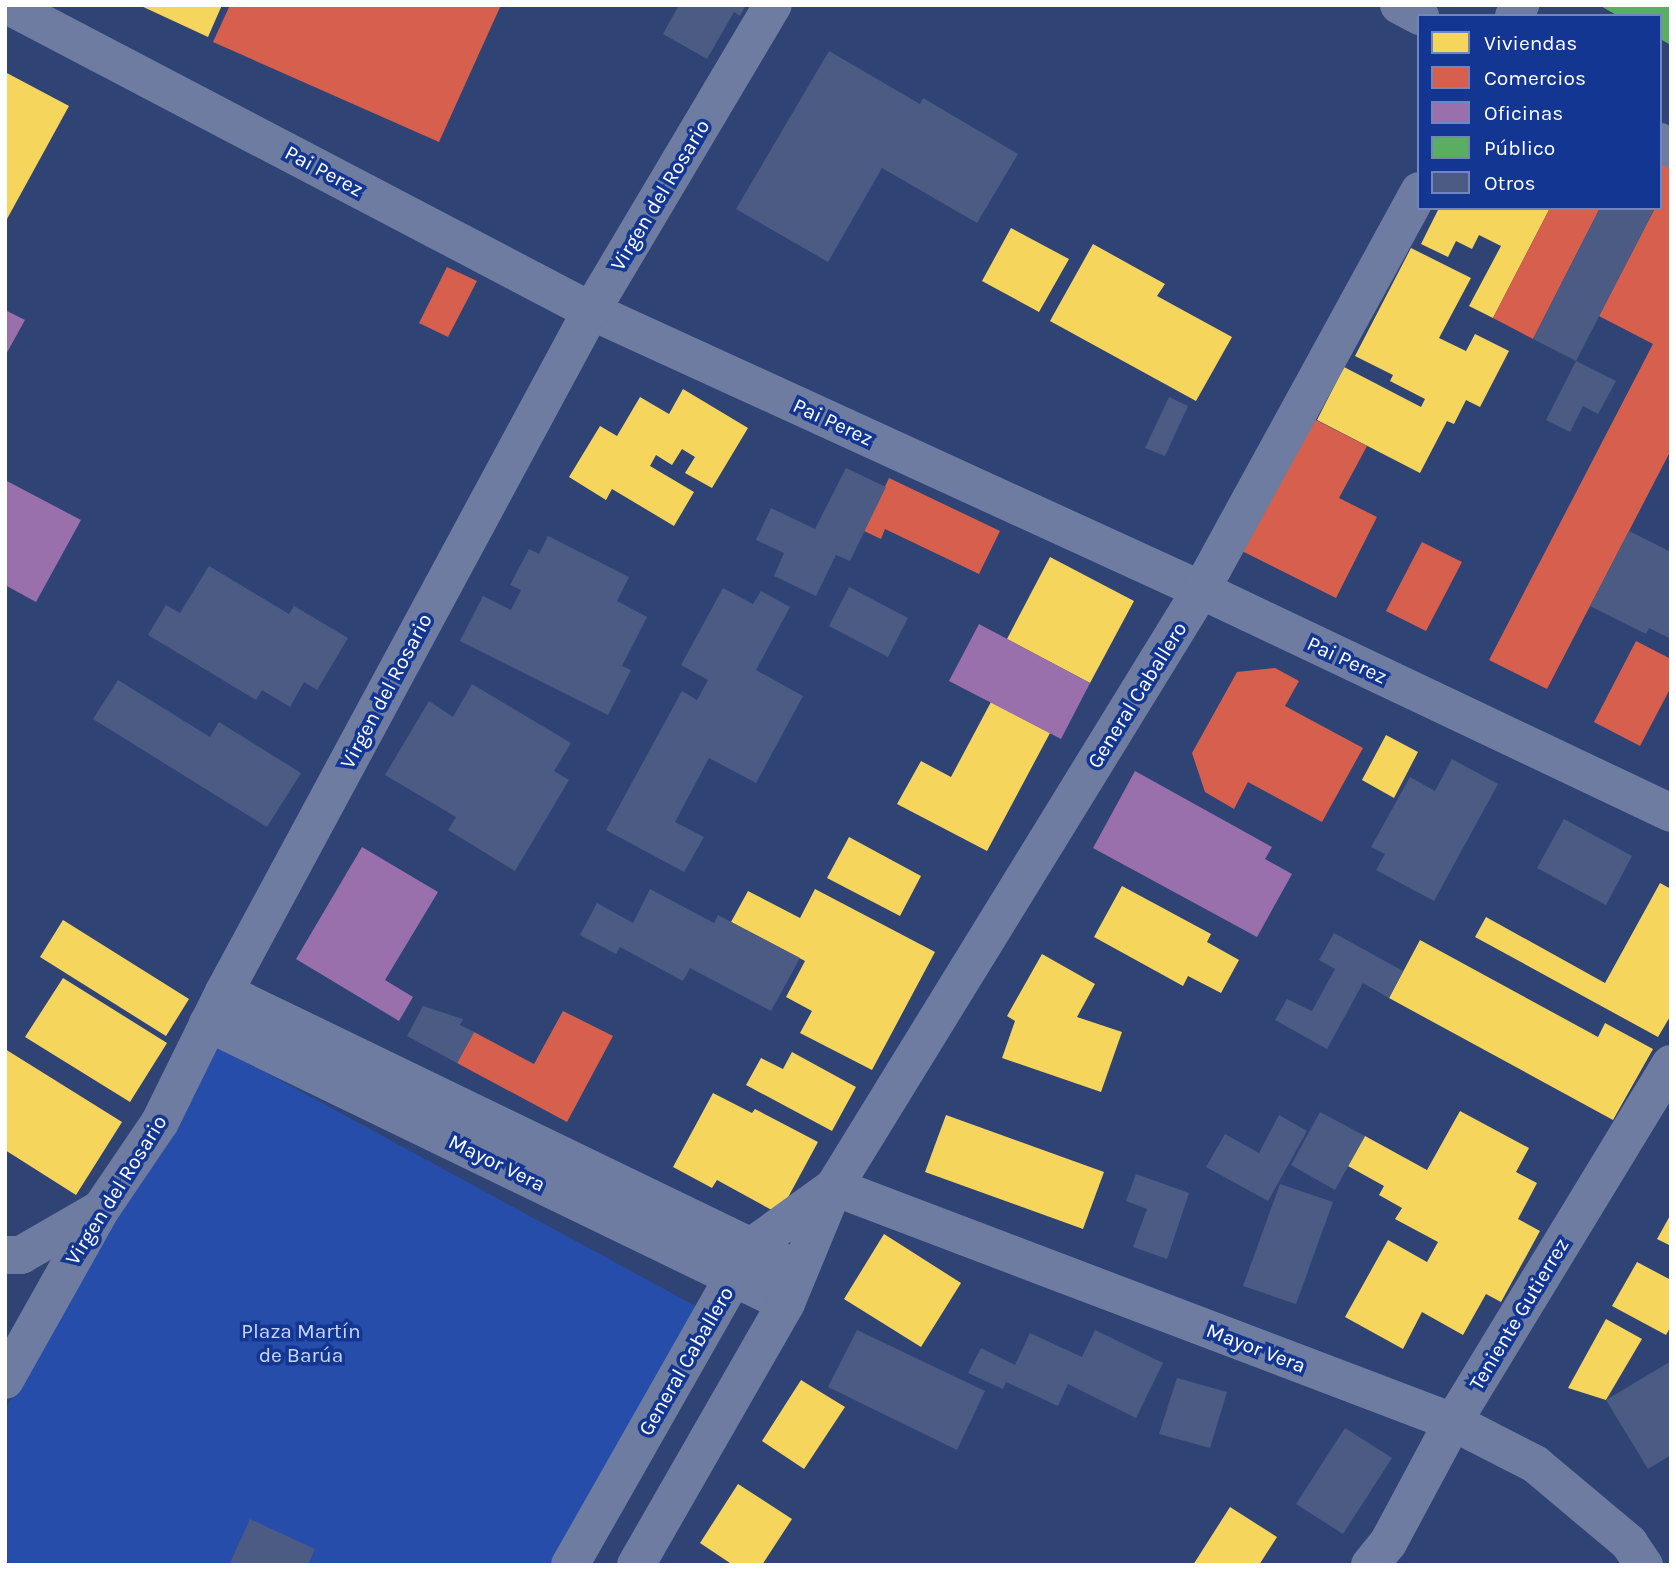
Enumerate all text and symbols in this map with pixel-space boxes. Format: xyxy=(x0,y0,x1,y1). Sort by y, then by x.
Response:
legend xyxy=(1417,14,1662,210)
text: Viviendas xyxy=(1484,31,1577,55)
text: Comercios xyxy=(1484,66,1586,90)
text: Oficinas xyxy=(1484,101,1563,125)
street label: Virgen del Rosario xyxy=(605,115,715,275)
text: Público xyxy=(1484,136,1555,160)
street label: Pai Perez xyxy=(280,140,368,202)
text: Otros xyxy=(1484,171,1536,195)
street label: Pai Perez xyxy=(789,393,877,451)
street label: Virgen del Rosario xyxy=(335,609,437,773)
street label: General Caballero xyxy=(1082,617,1192,773)
street label: Pai Perez xyxy=(1303,631,1391,689)
street label: Virgen del Rosario xyxy=(60,1110,172,1270)
street label: Mayor Vera xyxy=(445,1129,549,1197)
street label: Teniente Gutierrez xyxy=(1464,1233,1574,1395)
street label: General Caballero xyxy=(633,1282,739,1440)
park label: Plaza Martín de Barúa xyxy=(241,1318,361,1368)
street label: Mayor Vera xyxy=(1203,1318,1309,1378)

